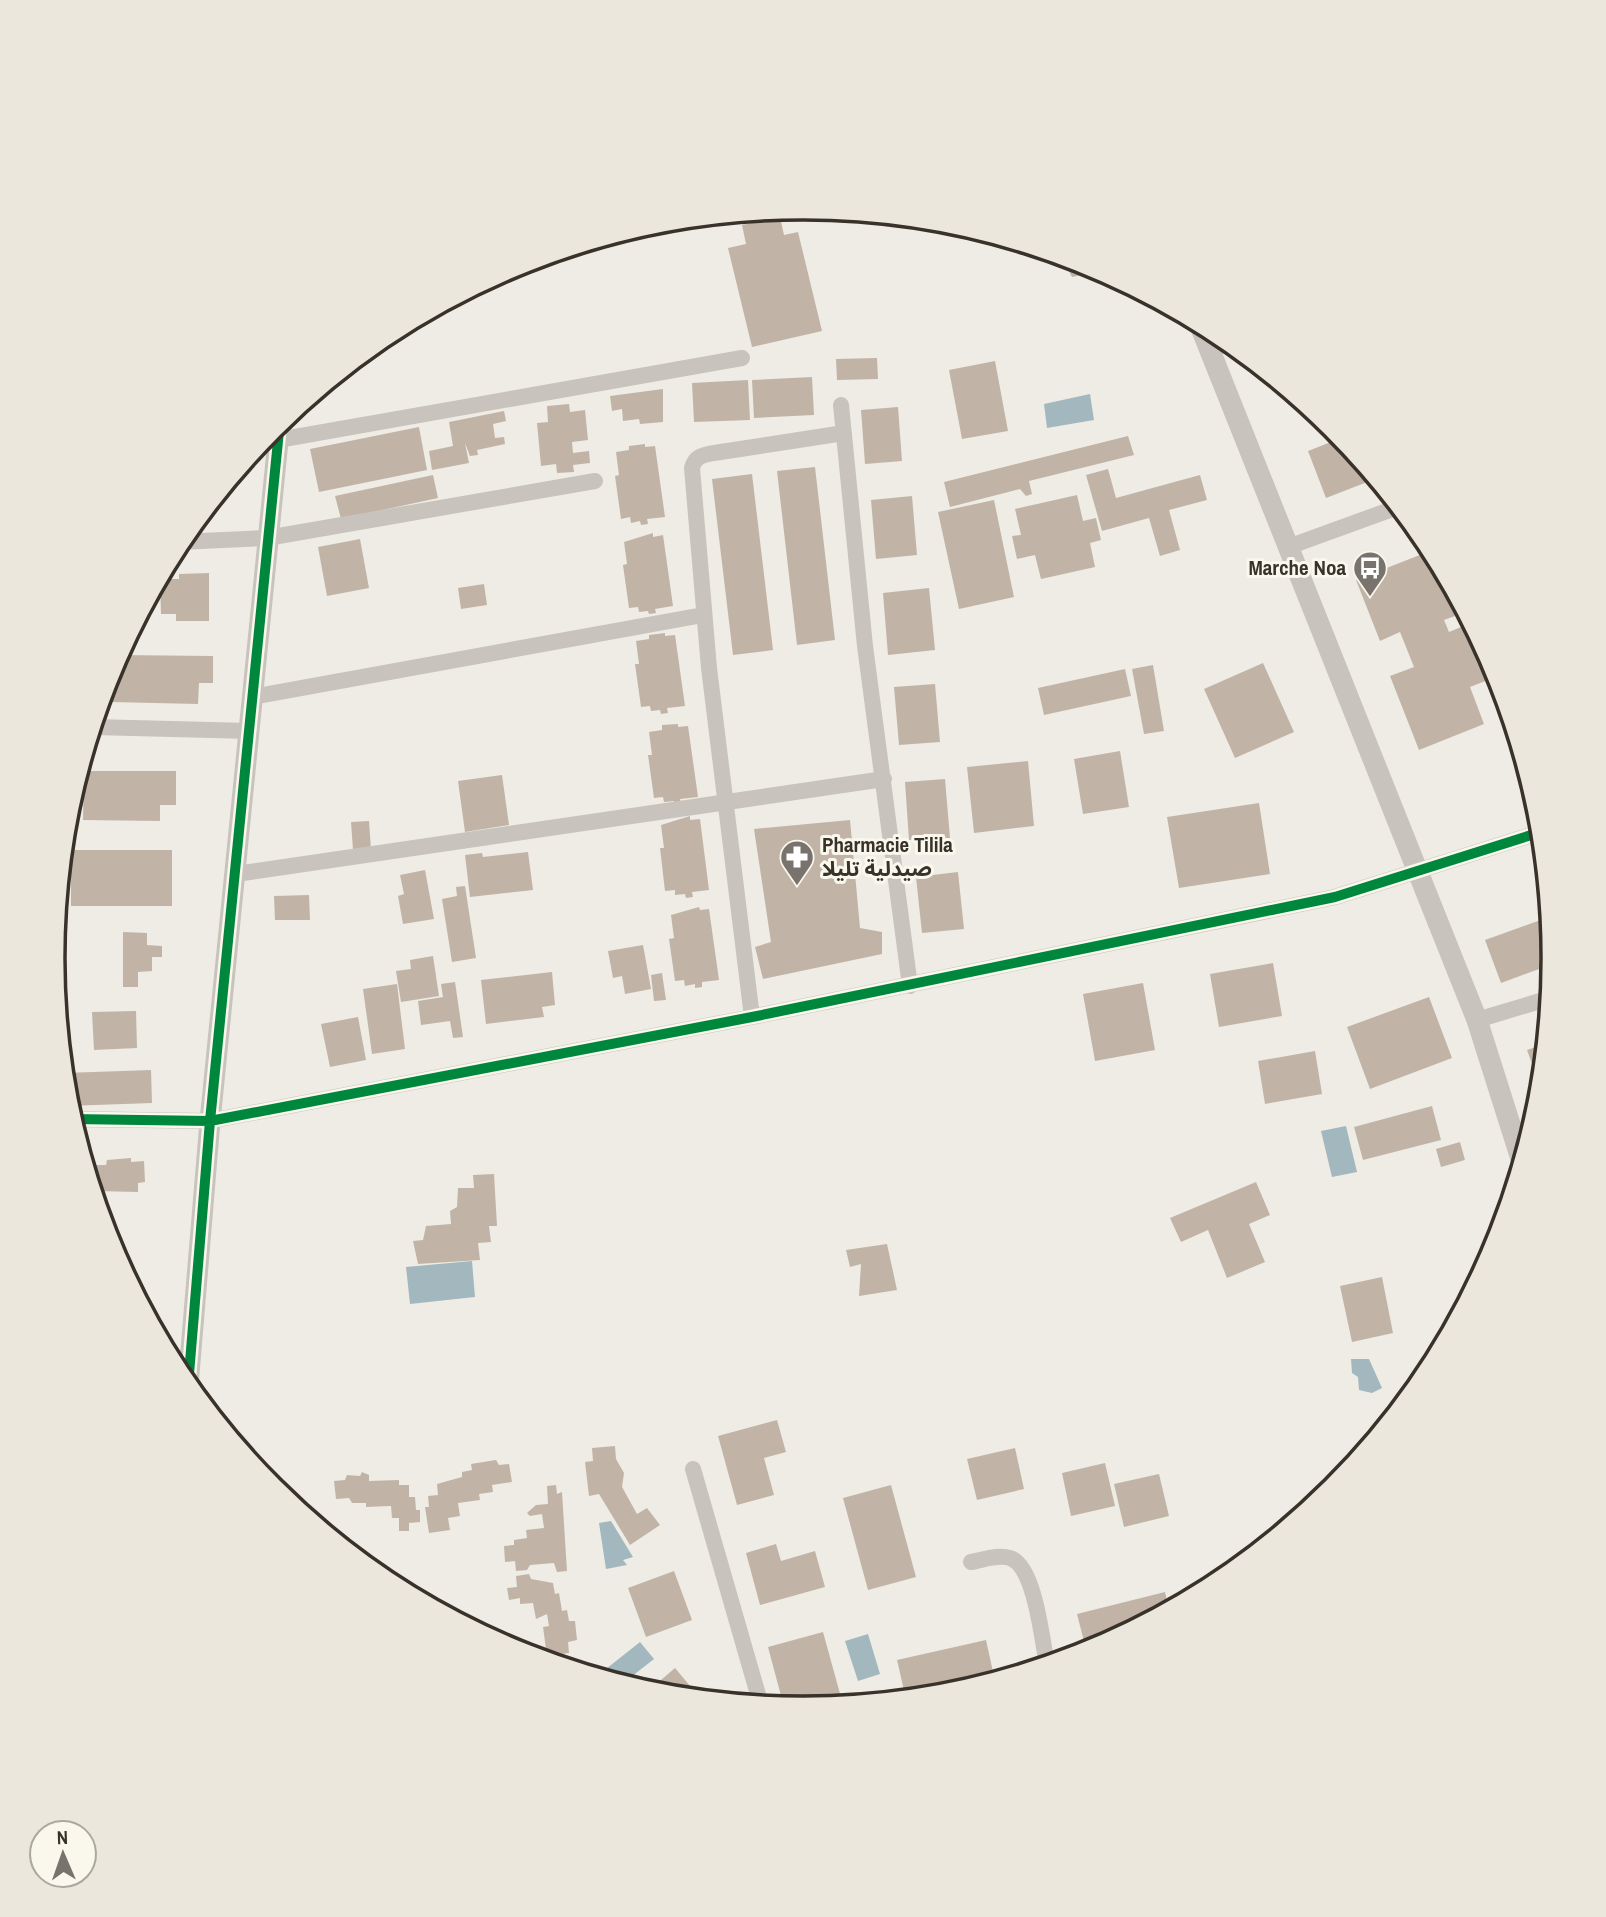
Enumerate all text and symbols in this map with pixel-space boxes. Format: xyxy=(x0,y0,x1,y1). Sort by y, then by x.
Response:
bus stop icon: Marche Noa xyxy=(1351,549,1389,598)
place label: Marche Noa xyxy=(1248,553,1346,582)
place label: Pharmacie Tilila صيدلية تليلا xyxy=(822,830,953,883)
pharmacy icon: Pharmacie Tilila صيدلية تليلا xyxy=(778,838,816,887)
north arrow xyxy=(28,1819,98,1889)
text: N xyxy=(56,1824,68,1850)

